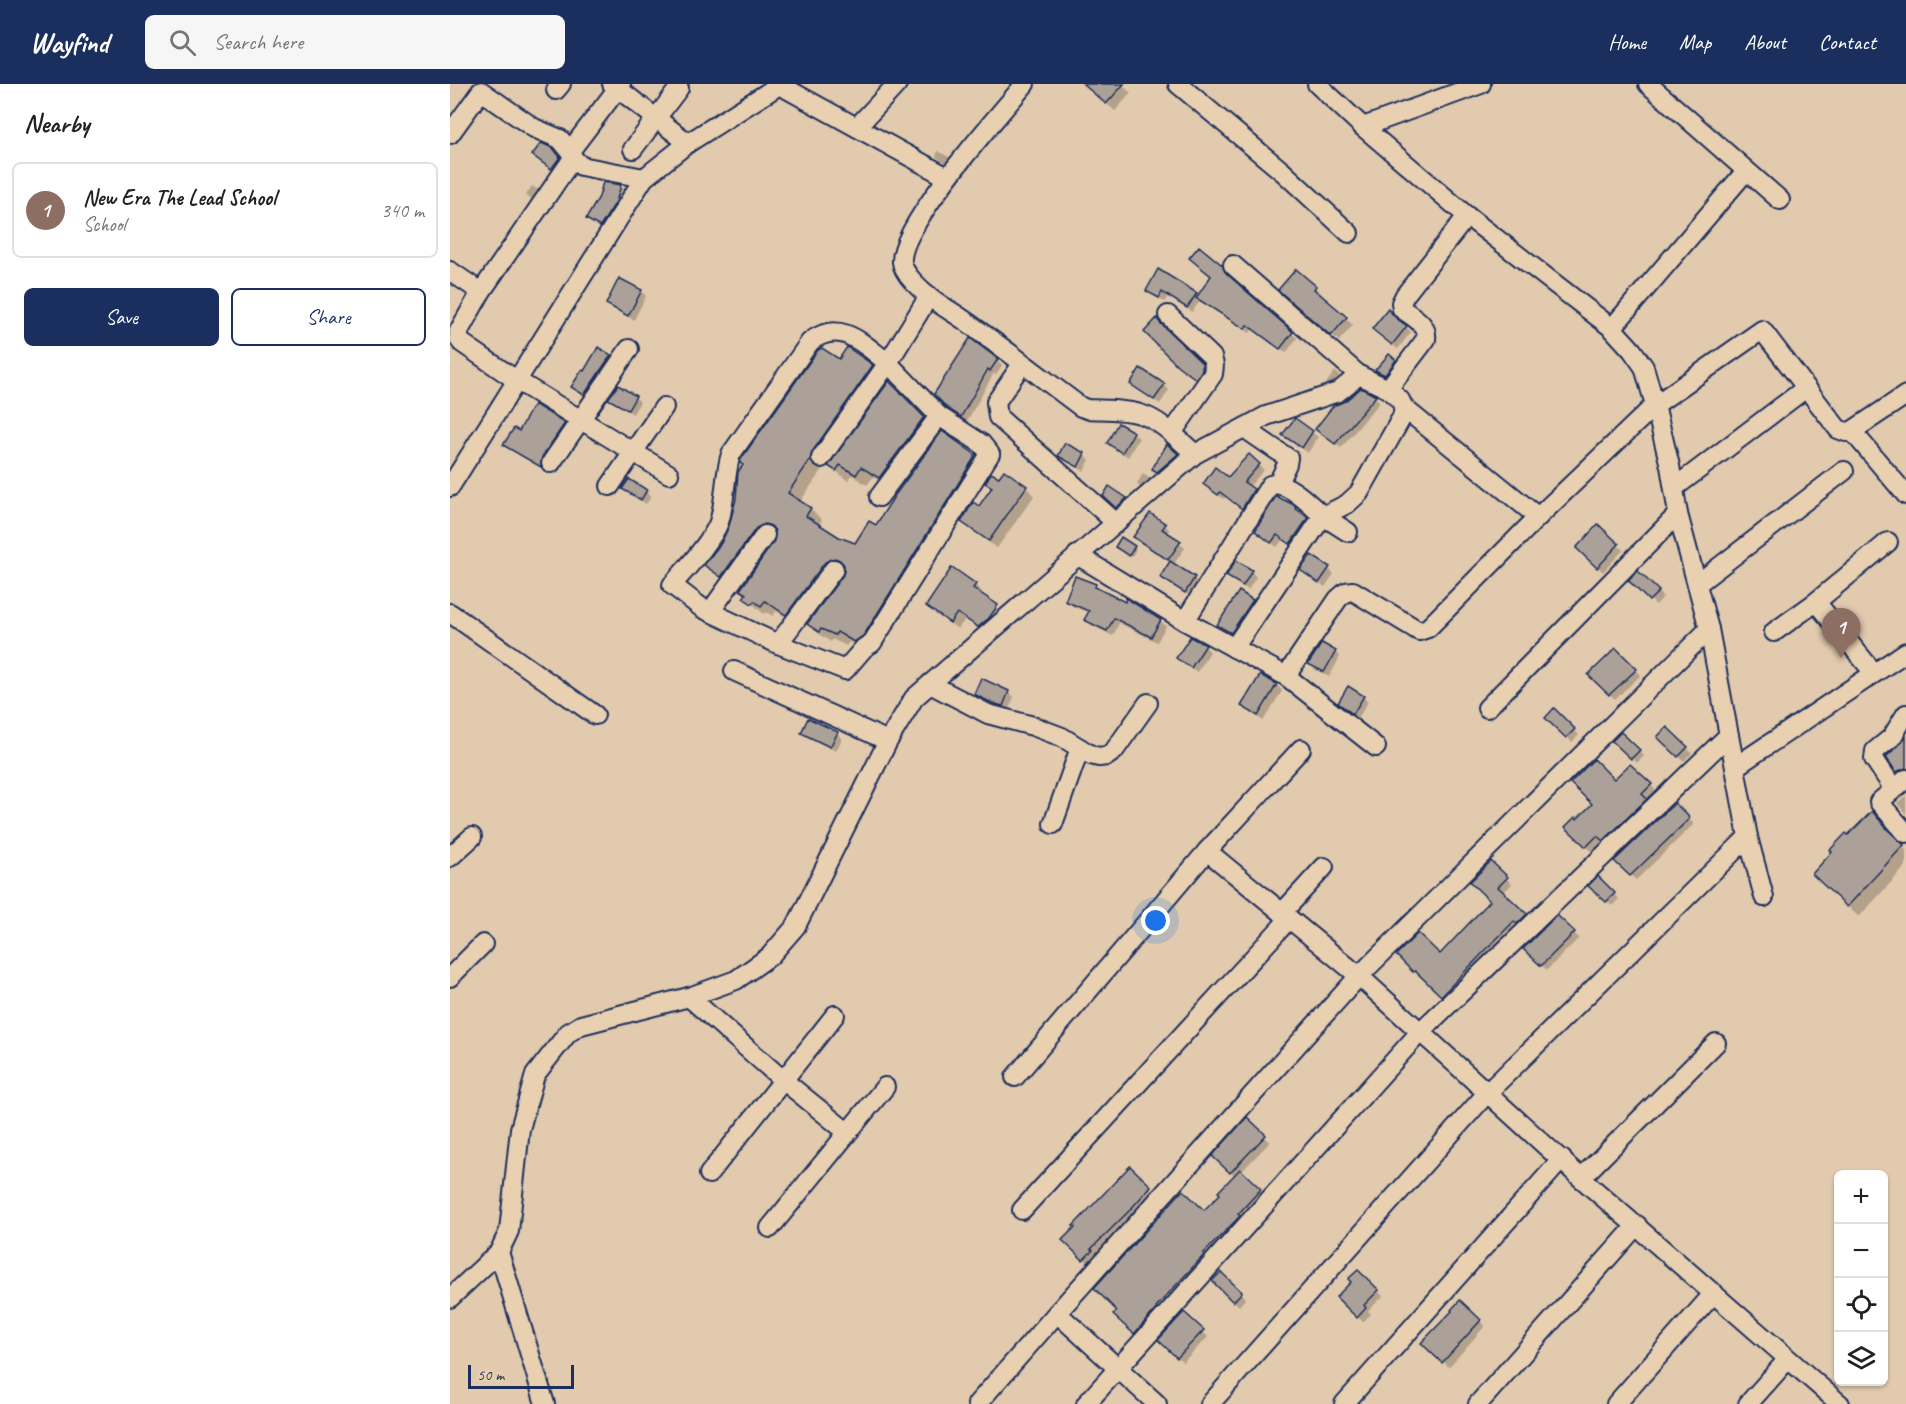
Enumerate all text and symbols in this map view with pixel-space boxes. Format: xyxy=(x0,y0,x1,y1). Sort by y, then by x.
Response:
search box xyxy=(145,15,565,69)
text: Wayfind xyxy=(30,25,109,60)
icon: search xyxy=(166,26,199,59)
text: Search here xyxy=(214,28,303,56)
text: Home xyxy=(1608,29,1646,55)
text: Map xyxy=(1679,29,1711,55)
text: About xyxy=(1744,29,1786,55)
text: Contact xyxy=(1819,29,1876,55)
text: Nearby xyxy=(24,107,89,140)
text: New Era The Lead School xyxy=(83,184,276,212)
text: 1 xyxy=(41,198,50,223)
text: 340 m xyxy=(381,198,424,223)
text: School xyxy=(83,212,126,237)
button: Save xyxy=(24,288,219,346)
button: Share xyxy=(231,288,426,346)
pin: 1 xyxy=(1822,608,1860,658)
your location xyxy=(1141,906,1170,935)
map controls xyxy=(1834,1170,1888,1386)
button: + xyxy=(1834,1170,1888,1224)
button: − xyxy=(1834,1224,1888,1278)
button: locate xyxy=(1834,1278,1888,1332)
button: layers xyxy=(1834,1332,1888,1386)
scale bar xyxy=(468,1362,574,1390)
text: 50 m xyxy=(477,1365,504,1385)

